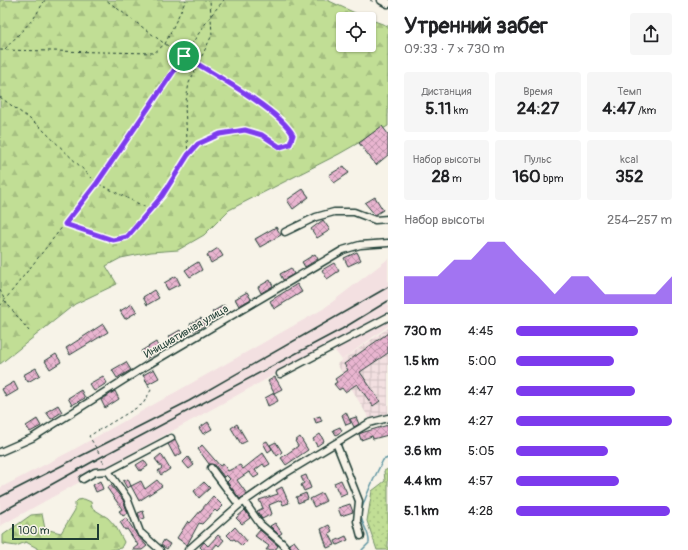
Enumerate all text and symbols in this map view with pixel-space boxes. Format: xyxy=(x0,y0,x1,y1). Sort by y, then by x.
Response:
map controls xyxy=(336,12,376,52)
button: locate xyxy=(336,12,376,52)
text: Утренний забег xyxy=(404,12,548,40)
button: share xyxy=(630,13,672,55)
pin xyxy=(167,39,201,73)
text: 09:33 · 7 × 730 m xyxy=(404,41,504,57)
icon: arrive xyxy=(173,45,195,67)
text: Дистанция xyxy=(422,85,472,98)
text: Время xyxy=(523,85,553,98)
text: Темп xyxy=(617,85,642,98)
text: 5.11 xyxy=(425,98,451,119)
text: 24:27 xyxy=(517,98,559,119)
text: 4:47 xyxy=(602,98,636,119)
text: km xyxy=(451,104,468,117)
text: /km xyxy=(636,104,656,117)
text: Набор высоты xyxy=(413,153,481,166)
text: Пульс xyxy=(524,153,552,166)
text: kcal xyxy=(620,153,638,166)
text: 28 xyxy=(432,166,450,187)
text: 160 xyxy=(513,166,541,187)
text: 352 xyxy=(615,166,643,187)
text: m xyxy=(450,172,462,185)
text: bpm xyxy=(541,172,563,185)
text: Набор высоты xyxy=(404,212,485,228)
text: 254–257 m xyxy=(607,212,672,228)
street label: Инициативная улица xyxy=(142,302,231,361)
text: 730 m xyxy=(404,323,441,339)
text: 4:45 xyxy=(468,323,494,339)
text: 1.5 km xyxy=(404,353,439,369)
text: 5:00 xyxy=(468,353,496,369)
text: 2.2 km xyxy=(404,383,441,399)
text: 4:47 xyxy=(468,383,493,399)
text: 2.9 km xyxy=(404,413,441,429)
text: 4:27 xyxy=(468,413,493,429)
text: 3.6 km xyxy=(404,443,441,459)
text: 5:05 xyxy=(468,443,494,459)
text: 4.4 km xyxy=(404,473,442,489)
text: 4:57 xyxy=(468,473,493,489)
text: 5.1 km xyxy=(404,503,439,519)
text: 4:28 xyxy=(468,503,493,519)
scale bar xyxy=(12,522,99,541)
text: 100 m xyxy=(18,524,49,537)

